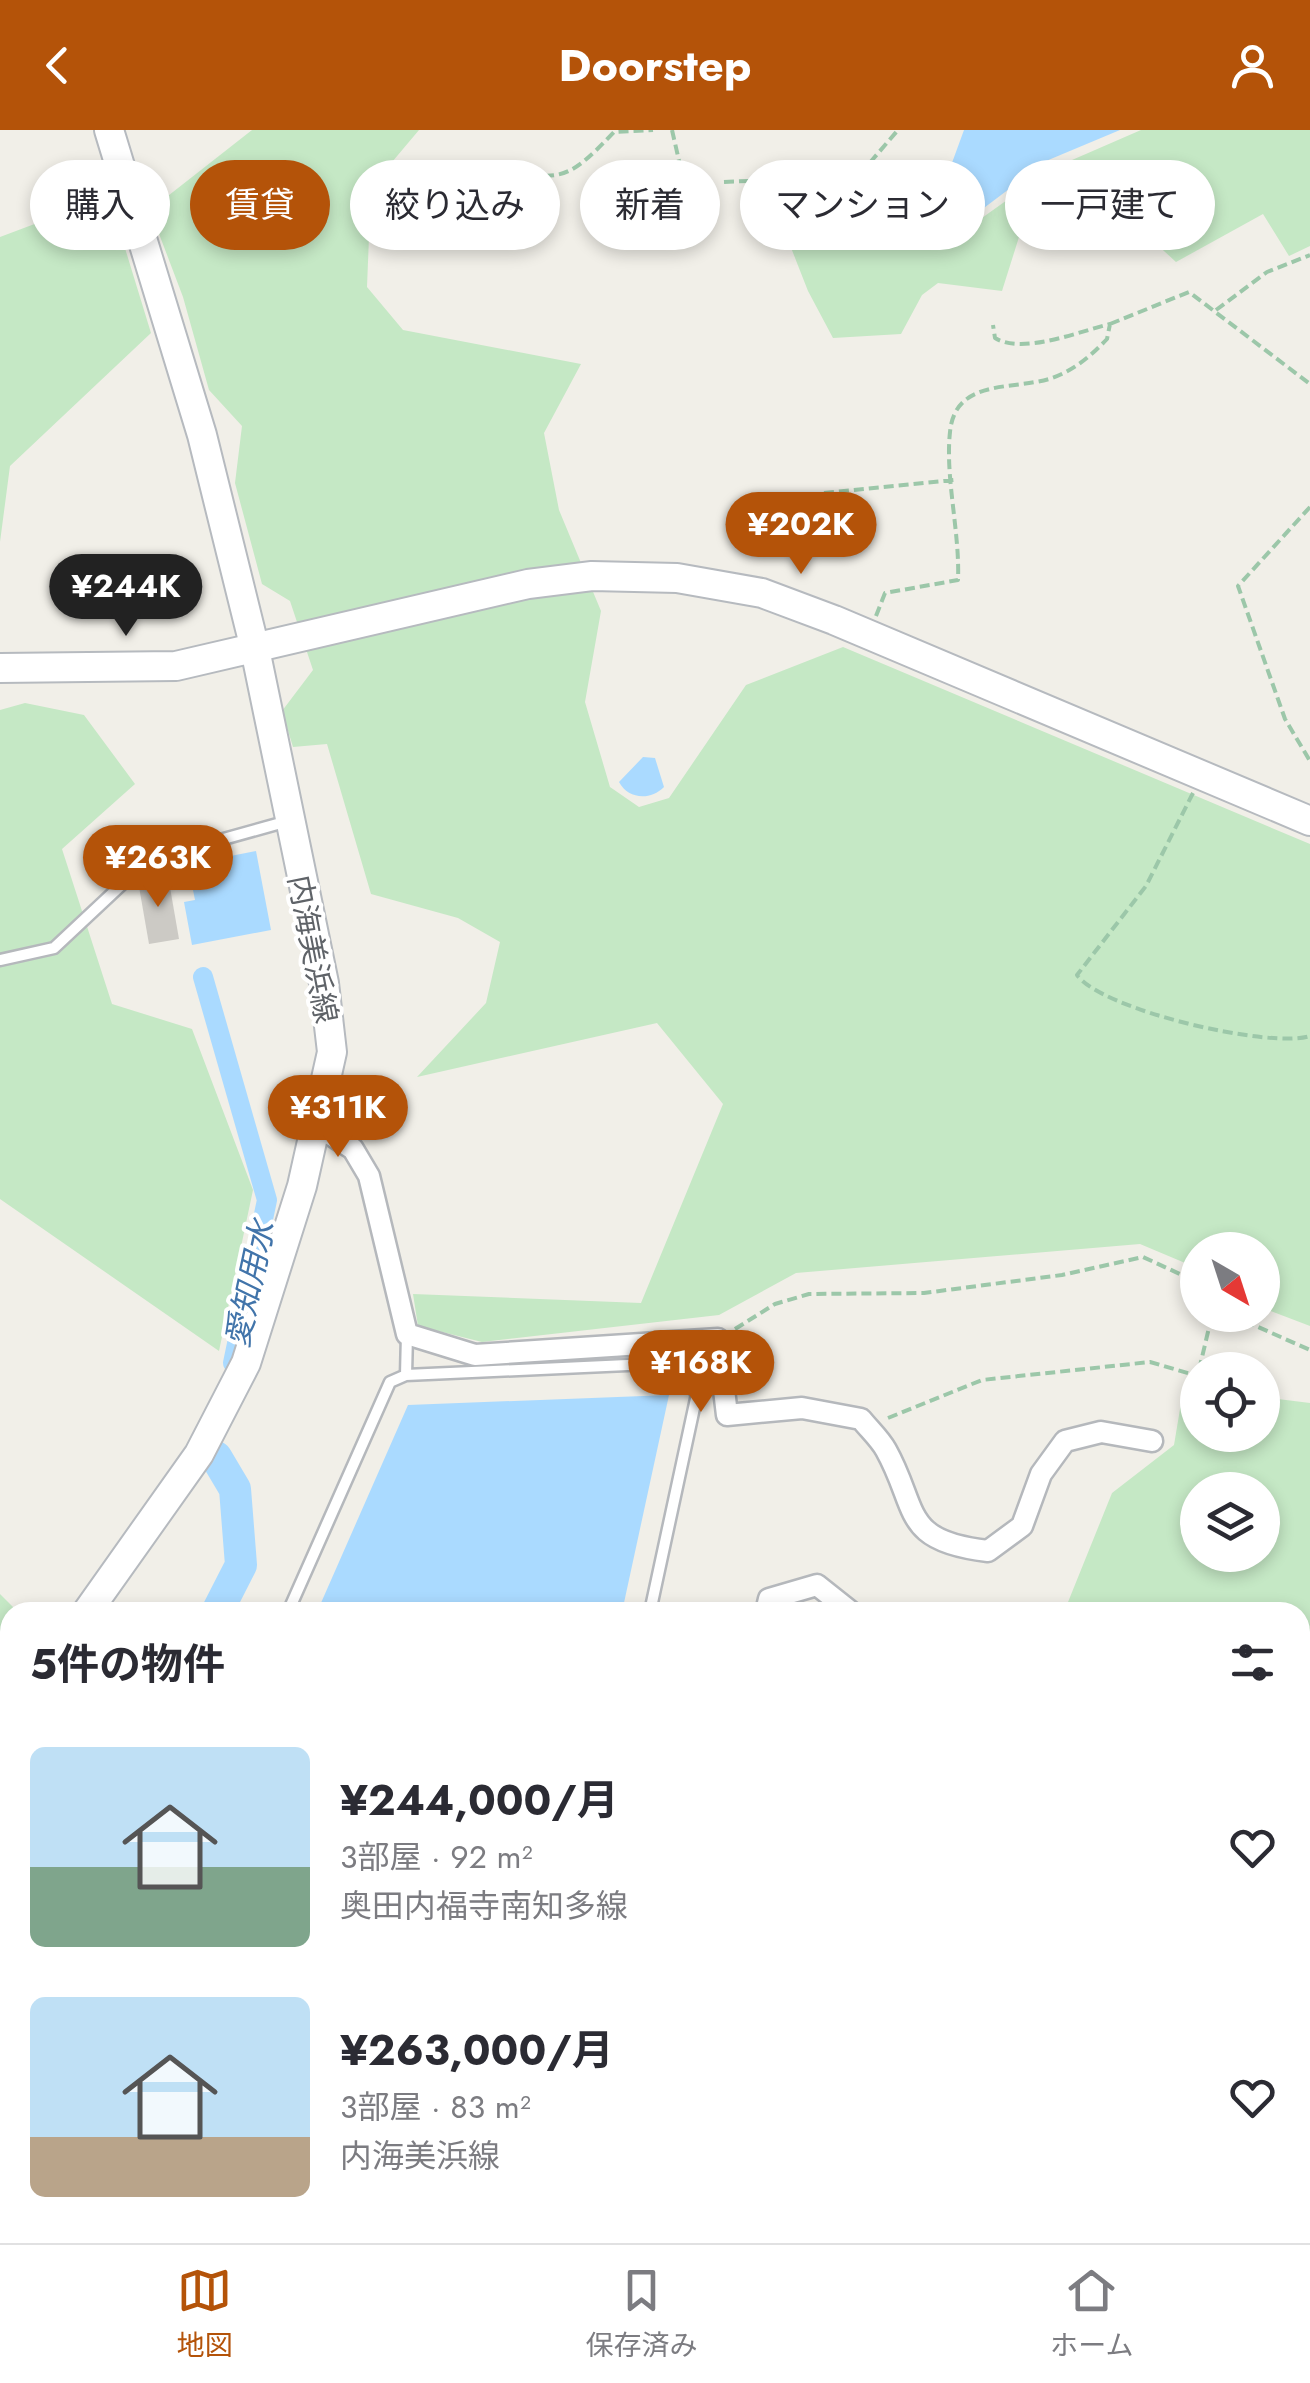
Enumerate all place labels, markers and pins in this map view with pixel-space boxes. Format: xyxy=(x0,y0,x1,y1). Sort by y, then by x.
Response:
pin: ¥202K xyxy=(731,492,871,577)
pin: ¥244K xyxy=(56,554,196,639)
pin: ¥263K xyxy=(88,825,228,910)
pin: ¥311K xyxy=(268,1075,408,1160)
pin: ¥168K xyxy=(631,1330,771,1415)

